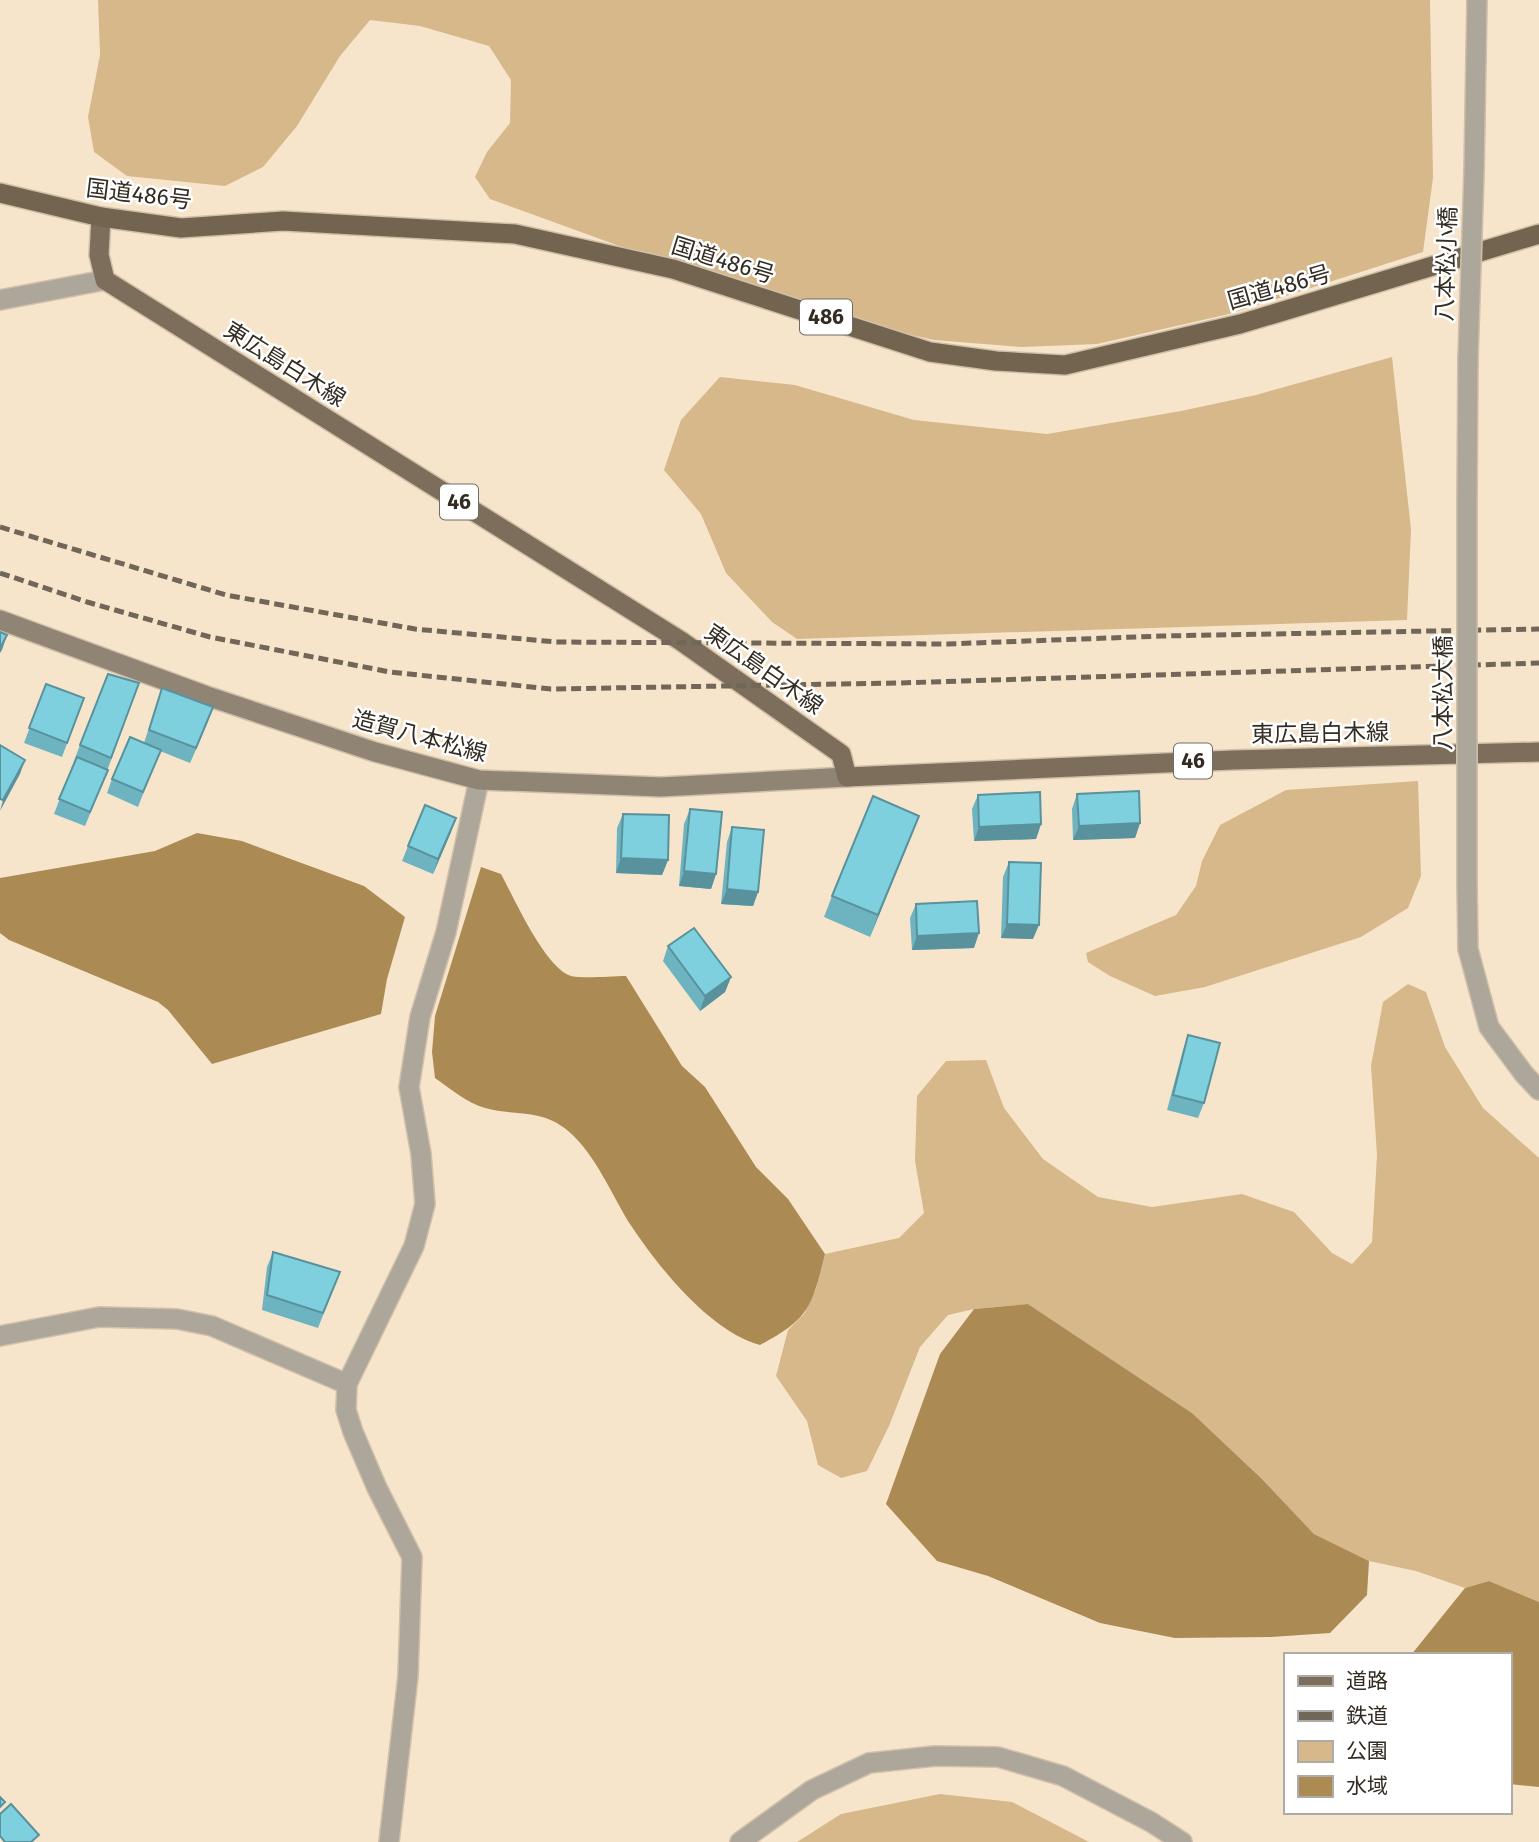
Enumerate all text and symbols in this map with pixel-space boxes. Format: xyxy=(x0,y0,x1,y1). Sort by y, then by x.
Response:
street label: 国道486号 xyxy=(85,174,193,214)
street label: 八本松小橋 xyxy=(1430,206,1462,322)
street label: 国道486号 xyxy=(668,231,778,289)
street label: 国道486号 xyxy=(1224,259,1334,315)
road number: 486 xyxy=(800,300,852,334)
street label: 東広島白木線 xyxy=(219,316,351,412)
road number: 46 xyxy=(440,484,478,520)
street label: 東広島白木線 xyxy=(699,618,829,720)
street label: 八本松大橋 xyxy=(1429,636,1457,751)
street label: 造賀八本松線 xyxy=(350,705,490,767)
street label: 東広島白木線 xyxy=(1251,718,1389,748)
road number: 46 xyxy=(1174,744,1212,778)
legend xyxy=(1284,1653,1511,1814)
text: 道路 xyxy=(1346,1668,1388,1694)
text: 鉄道 xyxy=(1346,1703,1388,1729)
text: 公園 xyxy=(1346,1738,1388,1764)
text: 水域 xyxy=(1346,1773,1388,1799)

